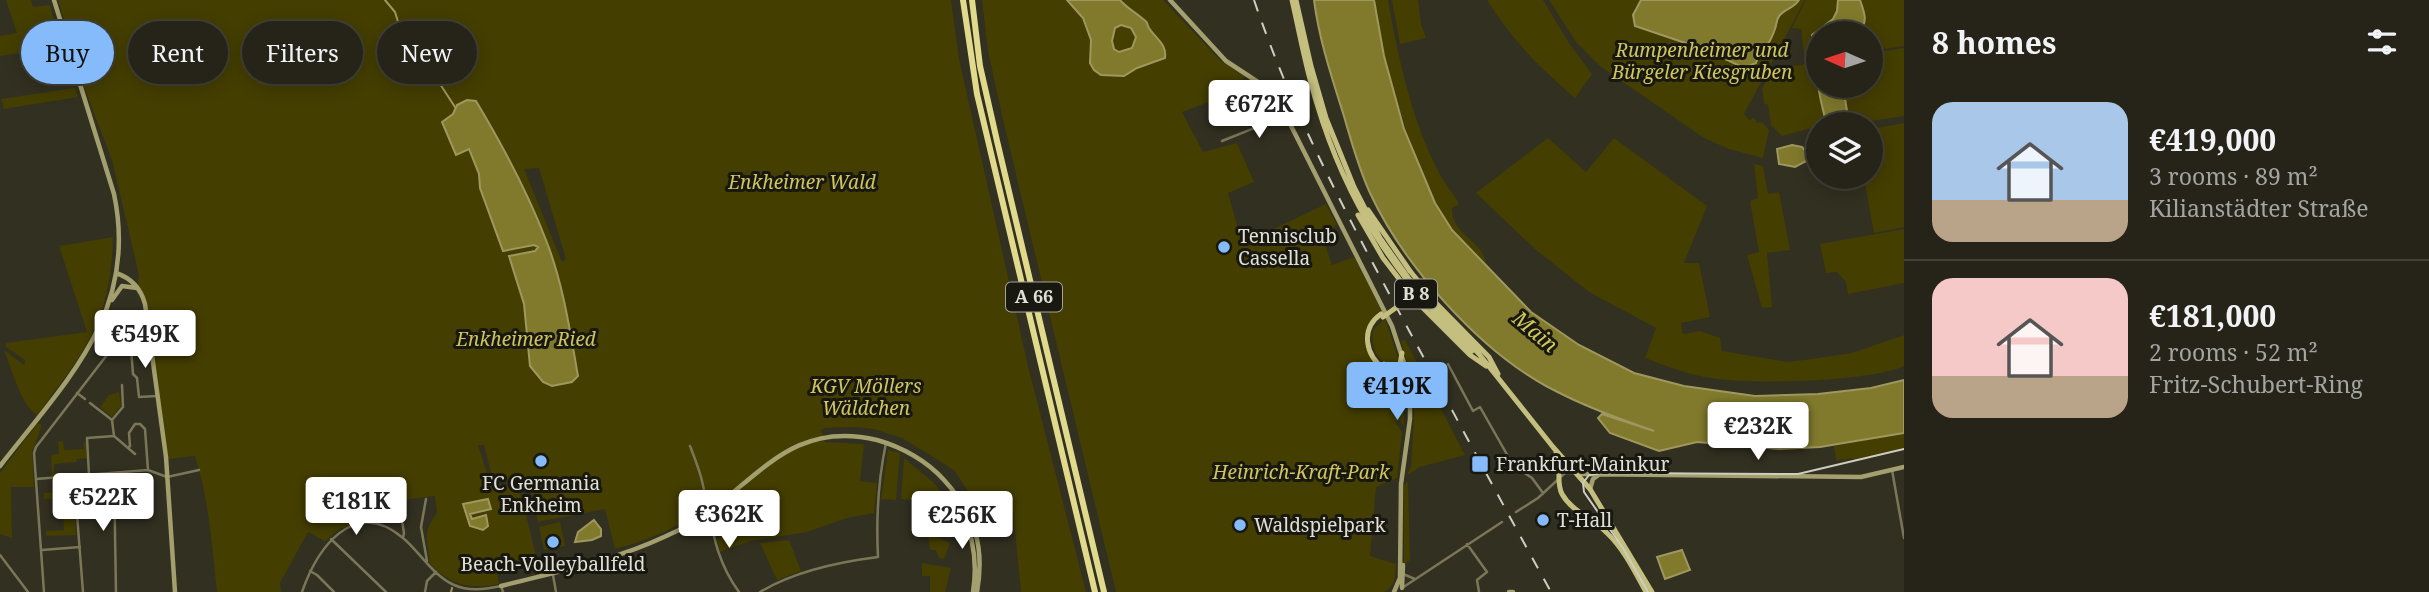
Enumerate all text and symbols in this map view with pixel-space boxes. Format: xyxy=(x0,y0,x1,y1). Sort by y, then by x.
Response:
chip: Buy xyxy=(21,21,114,84)
chip: Rent xyxy=(128,21,228,84)
chip: Filters xyxy=(242,21,363,84)
chip: New xyxy=(377,21,477,84)
north arrow xyxy=(1806,21,1883,98)
map controls xyxy=(1806,21,1883,189)
text: 8 homes xyxy=(1932,22,2056,63)
icon: filters xyxy=(2363,23,2401,61)
park label: Rumpenheimer und Bürgeler Kiesgruben xyxy=(1611,37,1793,85)
pin: €672K xyxy=(1210,80,1308,140)
text: €672K xyxy=(1225,87,1293,119)
button: layers xyxy=(1806,112,1883,189)
text: €419,000 xyxy=(2149,119,2276,160)
icon: home xyxy=(1988,130,2072,214)
text: 3 rooms · 89 m² xyxy=(2149,160,2318,192)
park label: Enkheimer Wald xyxy=(727,169,877,195)
text: Kilianstädter Straße xyxy=(2149,192,2369,224)
place label: Tennisclub Cassella xyxy=(1238,223,1337,271)
marker: Tennisclub Cassella xyxy=(1216,239,1232,255)
road number: B 8 xyxy=(1395,280,1437,308)
road number: A 66 xyxy=(1006,282,1062,312)
text: €181,000 xyxy=(2149,295,2276,336)
water label: Main xyxy=(1506,304,1564,359)
icon: home xyxy=(1988,306,2072,390)
pin: €549K xyxy=(96,310,194,370)
text: €549K xyxy=(111,317,179,349)
park label: Enkheimer Ried xyxy=(455,326,597,352)
text: 2 rooms · 52 m² xyxy=(2149,336,2318,368)
pin: €419K xyxy=(1348,362,1446,422)
text: Fritz-Schubert-Ring xyxy=(2149,368,2363,400)
text: €419K xyxy=(1363,369,1431,401)
park label: KGV Möllers Wäldchen xyxy=(809,373,922,421)
pin: €232K xyxy=(1709,402,1807,462)
text: €232K xyxy=(1724,409,1792,441)
place label: Frankfurt-Mainkur xyxy=(1496,451,1669,477)
marker: FC Germania Enkheim xyxy=(533,453,549,469)
marker: Frankfurt-Mainkur xyxy=(1470,454,1490,474)
park label: Heinrich-Kraft-Park xyxy=(1211,459,1391,485)
place label: FC Germania Enkheim xyxy=(482,470,600,518)
pin: €522K xyxy=(54,474,152,533)
pin: €181K xyxy=(307,477,405,537)
text: €522K xyxy=(69,480,137,512)
text: €181K xyxy=(322,484,390,516)
pin: €362K xyxy=(680,490,778,550)
pin: €256K xyxy=(913,491,1011,551)
text: €362K xyxy=(695,497,763,529)
text: €256K xyxy=(928,498,996,530)
place label: T-Hall xyxy=(1557,507,1612,533)
place label: Waldspielpark xyxy=(1254,512,1386,538)
marker: T-Hall xyxy=(1535,512,1551,528)
marker: Waldspielpark xyxy=(1232,517,1248,533)
marker: Beach-Volleyballfeld xyxy=(545,534,561,550)
place label: Beach-Volleyballfeld xyxy=(461,551,646,577)

